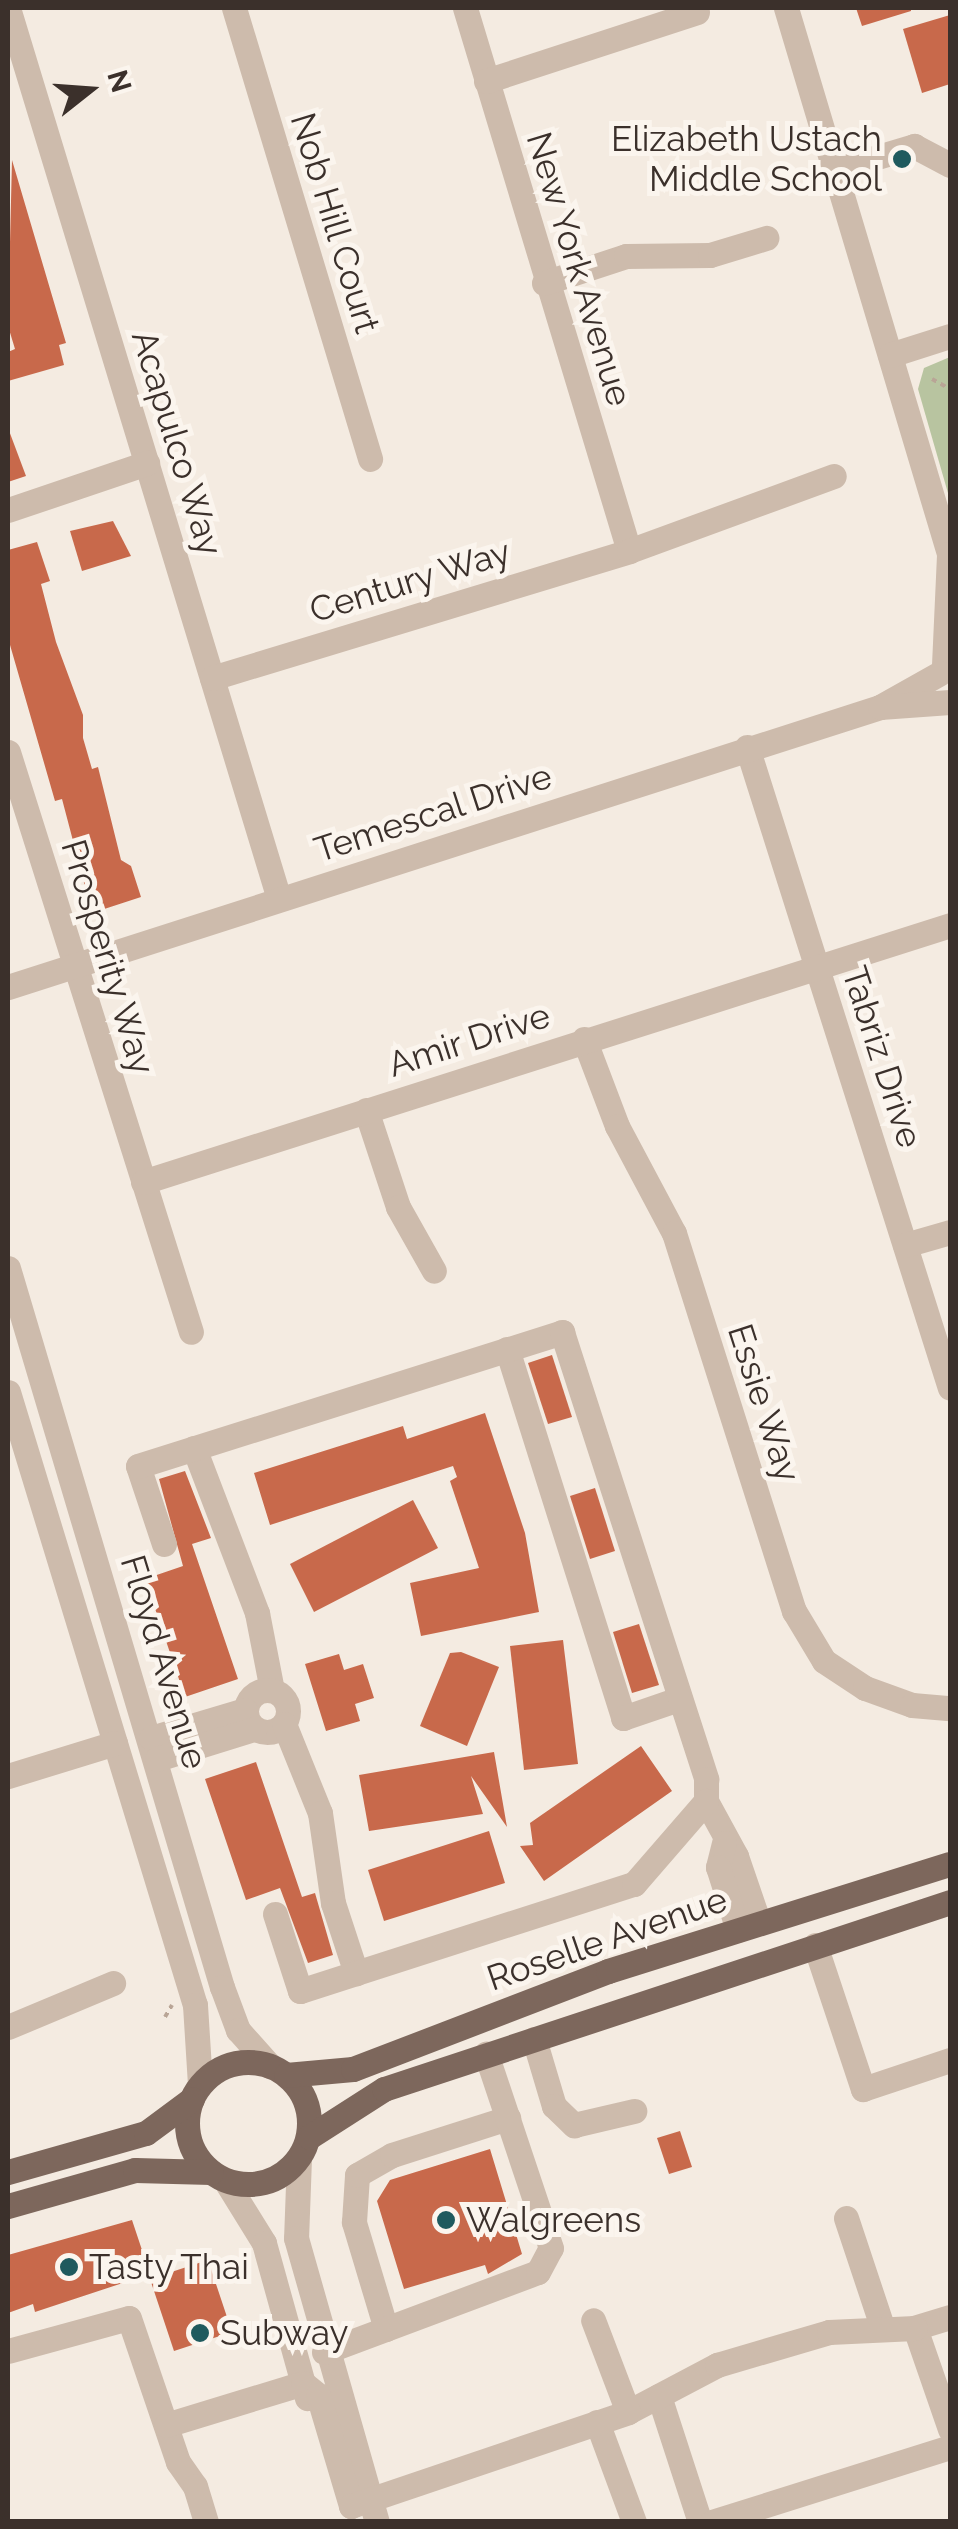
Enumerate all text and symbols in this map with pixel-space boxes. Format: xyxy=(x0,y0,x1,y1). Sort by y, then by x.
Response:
north arrow xyxy=(40,40,140,140)
text: N xyxy=(100,66,138,96)
street label: Nob Hill Court xyxy=(281,107,389,339)
place label: Elizabeth Ustach Middle School xyxy=(611,118,882,200)
street label: New York Avenue xyxy=(517,126,641,412)
marker: Elizabeth Ustach Middle School xyxy=(891,148,913,170)
street label: Acapulco Way xyxy=(123,325,231,561)
street label: Century Way xyxy=(304,530,516,632)
street label: Temescal Drive xyxy=(309,755,557,871)
street label: Prosperity Way xyxy=(52,834,164,1080)
street label: Tabriz Drive xyxy=(833,961,931,1153)
street label: Amir Drive xyxy=(383,994,555,1086)
street label: Essie Way xyxy=(719,1318,809,1488)
street label: Floyd Avenue xyxy=(111,1550,217,1774)
street label: Roselle Avenue xyxy=(481,1878,733,2000)
place label: Walgreens xyxy=(466,2199,641,2241)
marker: Walgreens xyxy=(435,2209,457,2231)
place label: Tasty Thai xyxy=(89,2246,251,2288)
marker: Tasty Thai xyxy=(58,2256,80,2278)
place label: Subway xyxy=(220,2312,349,2354)
marker: Subway xyxy=(189,2322,211,2344)

